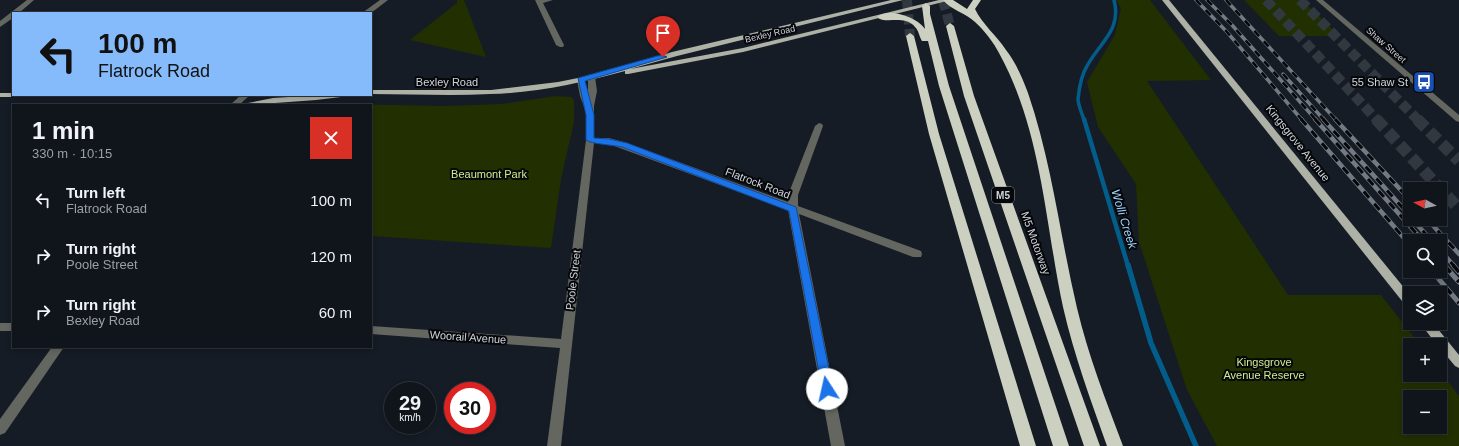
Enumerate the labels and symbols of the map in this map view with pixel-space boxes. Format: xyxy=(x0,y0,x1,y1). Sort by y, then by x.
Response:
pin xyxy=(646,16,680,57)
street label: Bexley Road xyxy=(744,23,796,45)
street label: Shaw Street xyxy=(1364,25,1408,65)
bus stop icon: 55 Shaw St xyxy=(1411,69,1437,95)
street label: Bexley Road xyxy=(416,76,478,88)
place label: 55 Shaw St xyxy=(1352,76,1408,88)
street label: Kingsgrove Avenue xyxy=(1264,102,1332,184)
street label: Flatrock Road xyxy=(724,165,792,201)
park label: Beaumont Park xyxy=(451,168,527,180)
north arrow xyxy=(1403,182,1447,226)
road number: M5 xyxy=(992,187,1014,203)
water label: Wolli Creek xyxy=(1108,188,1140,251)
street label: M5 Motorway xyxy=(1019,210,1053,277)
street label: Poole Street xyxy=(563,249,583,311)
street label: Woorail Avenue xyxy=(429,328,507,346)
park label: Kingsgrove Avenue Reserve xyxy=(1223,356,1305,381)
position arrow xyxy=(806,368,848,410)
speed limit sign: 30 xyxy=(444,382,496,434)

